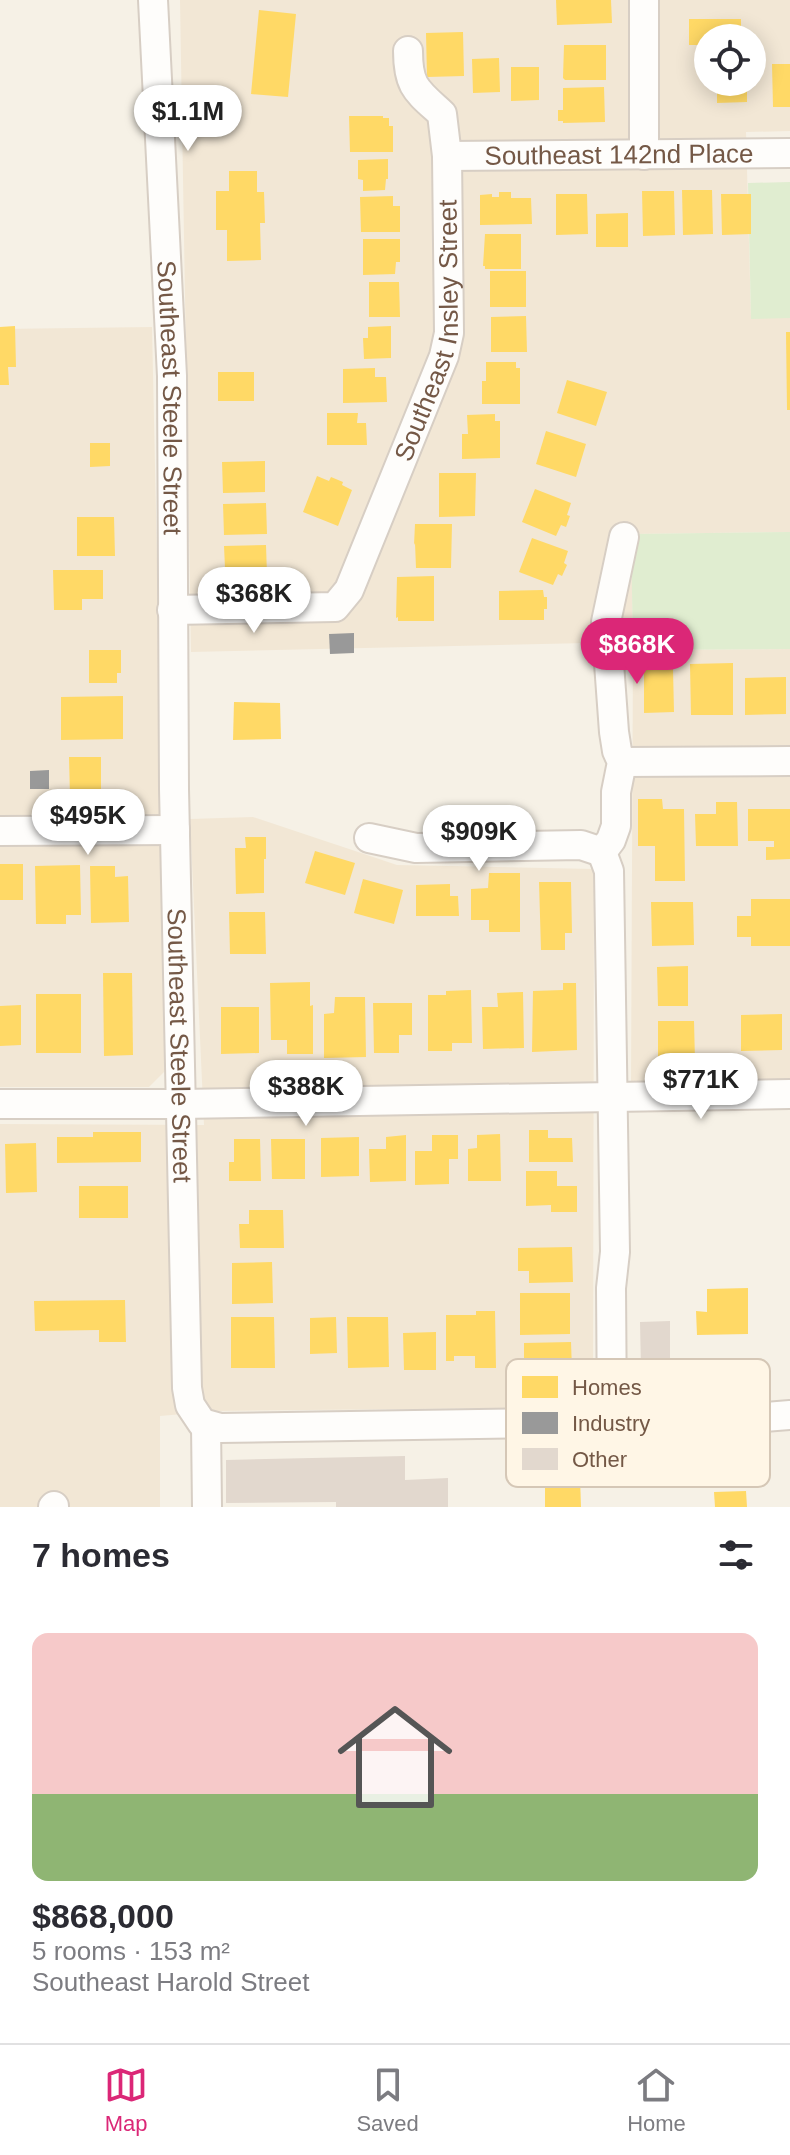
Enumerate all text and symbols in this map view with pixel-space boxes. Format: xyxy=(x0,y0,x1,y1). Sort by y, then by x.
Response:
map controls xyxy=(694,24,766,96)
button: locate xyxy=(694,24,766,96)
pin: $1.1M xyxy=(132,85,244,153)
text: $1.1M xyxy=(152,96,224,126)
street label: Southeast 142nd Place xyxy=(484,138,754,171)
street label: Southeast Insley Street xyxy=(388,199,464,466)
street label: Southeast Steele Street xyxy=(151,260,188,536)
pin: $368K xyxy=(198,567,310,635)
text: $368K xyxy=(216,578,292,608)
pin: $868K xyxy=(581,618,693,686)
text: $868K xyxy=(599,629,675,659)
pin: $495K xyxy=(32,789,144,857)
text: $495K xyxy=(50,800,126,830)
pin: $909K xyxy=(423,805,535,873)
text: $909K xyxy=(441,816,517,846)
street label: Southeast Steele Street xyxy=(162,908,198,1184)
pin: $771K xyxy=(645,1053,757,1121)
pin: $388K xyxy=(250,1060,362,1128)
text: $771K xyxy=(663,1064,739,1094)
text: $388K xyxy=(268,1071,344,1101)
legend xyxy=(506,1359,770,1487)
text: Homes xyxy=(572,1375,642,1400)
text: Industry xyxy=(572,1411,650,1436)
text: Other xyxy=(572,1447,627,1472)
icon: filters xyxy=(714,1533,758,1577)
text: 7 homes xyxy=(32,1536,170,1574)
icon: home xyxy=(323,1685,467,1829)
text: $868,000 xyxy=(32,1897,174,1935)
text: 5 rooms · 153 m² xyxy=(32,1936,230,1966)
text: Southeast Harold Street xyxy=(32,1967,310,1997)
tab: Map xyxy=(104,2063,148,2137)
tab: Saved xyxy=(356,2063,419,2137)
tab: Home xyxy=(627,2063,686,2137)

